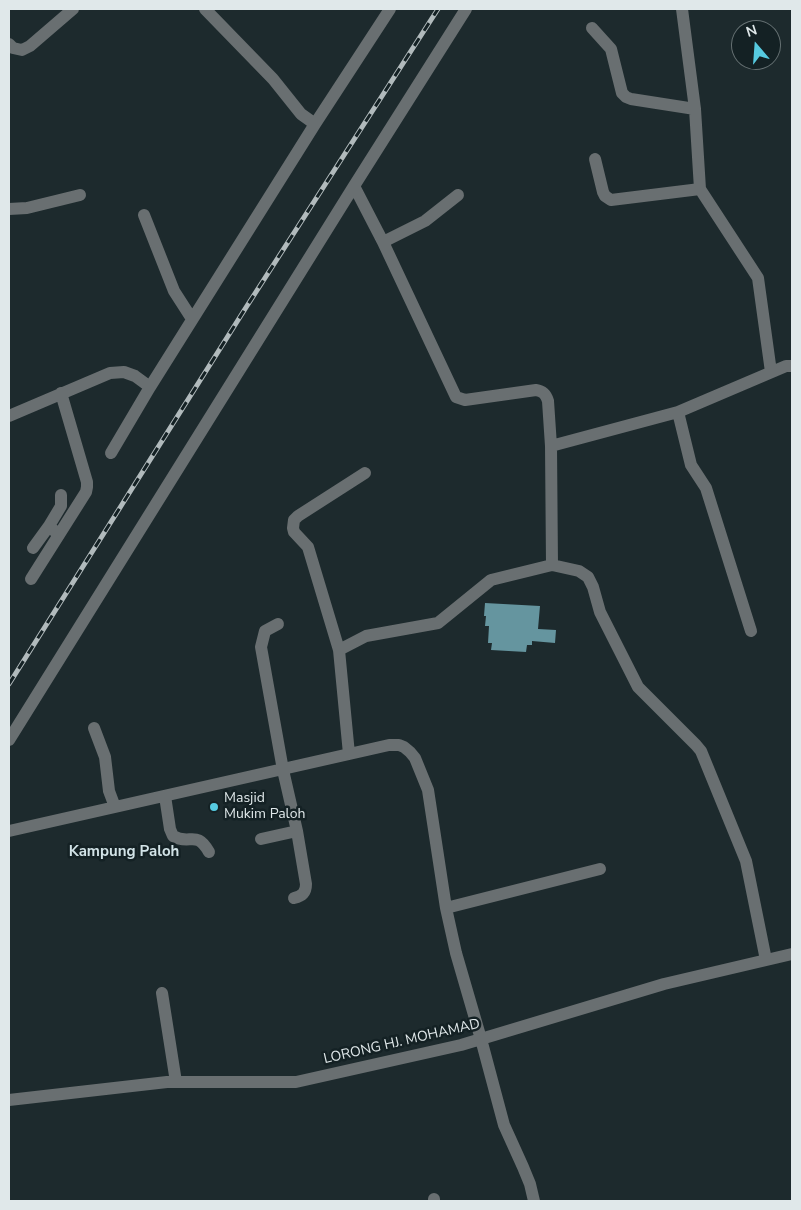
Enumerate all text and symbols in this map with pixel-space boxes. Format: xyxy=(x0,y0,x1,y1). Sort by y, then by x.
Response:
north arrow xyxy=(731,20,781,70)
text: N xyxy=(744,21,759,42)
place label: Masjid Mukim Paloh xyxy=(224,791,305,824)
marker: Masjid Mukim Paloh xyxy=(208,801,220,813)
district label: Kampung Paloh xyxy=(69,843,179,861)
street label: LORONG HJ. MOHAMAD xyxy=(322,1016,482,1068)

